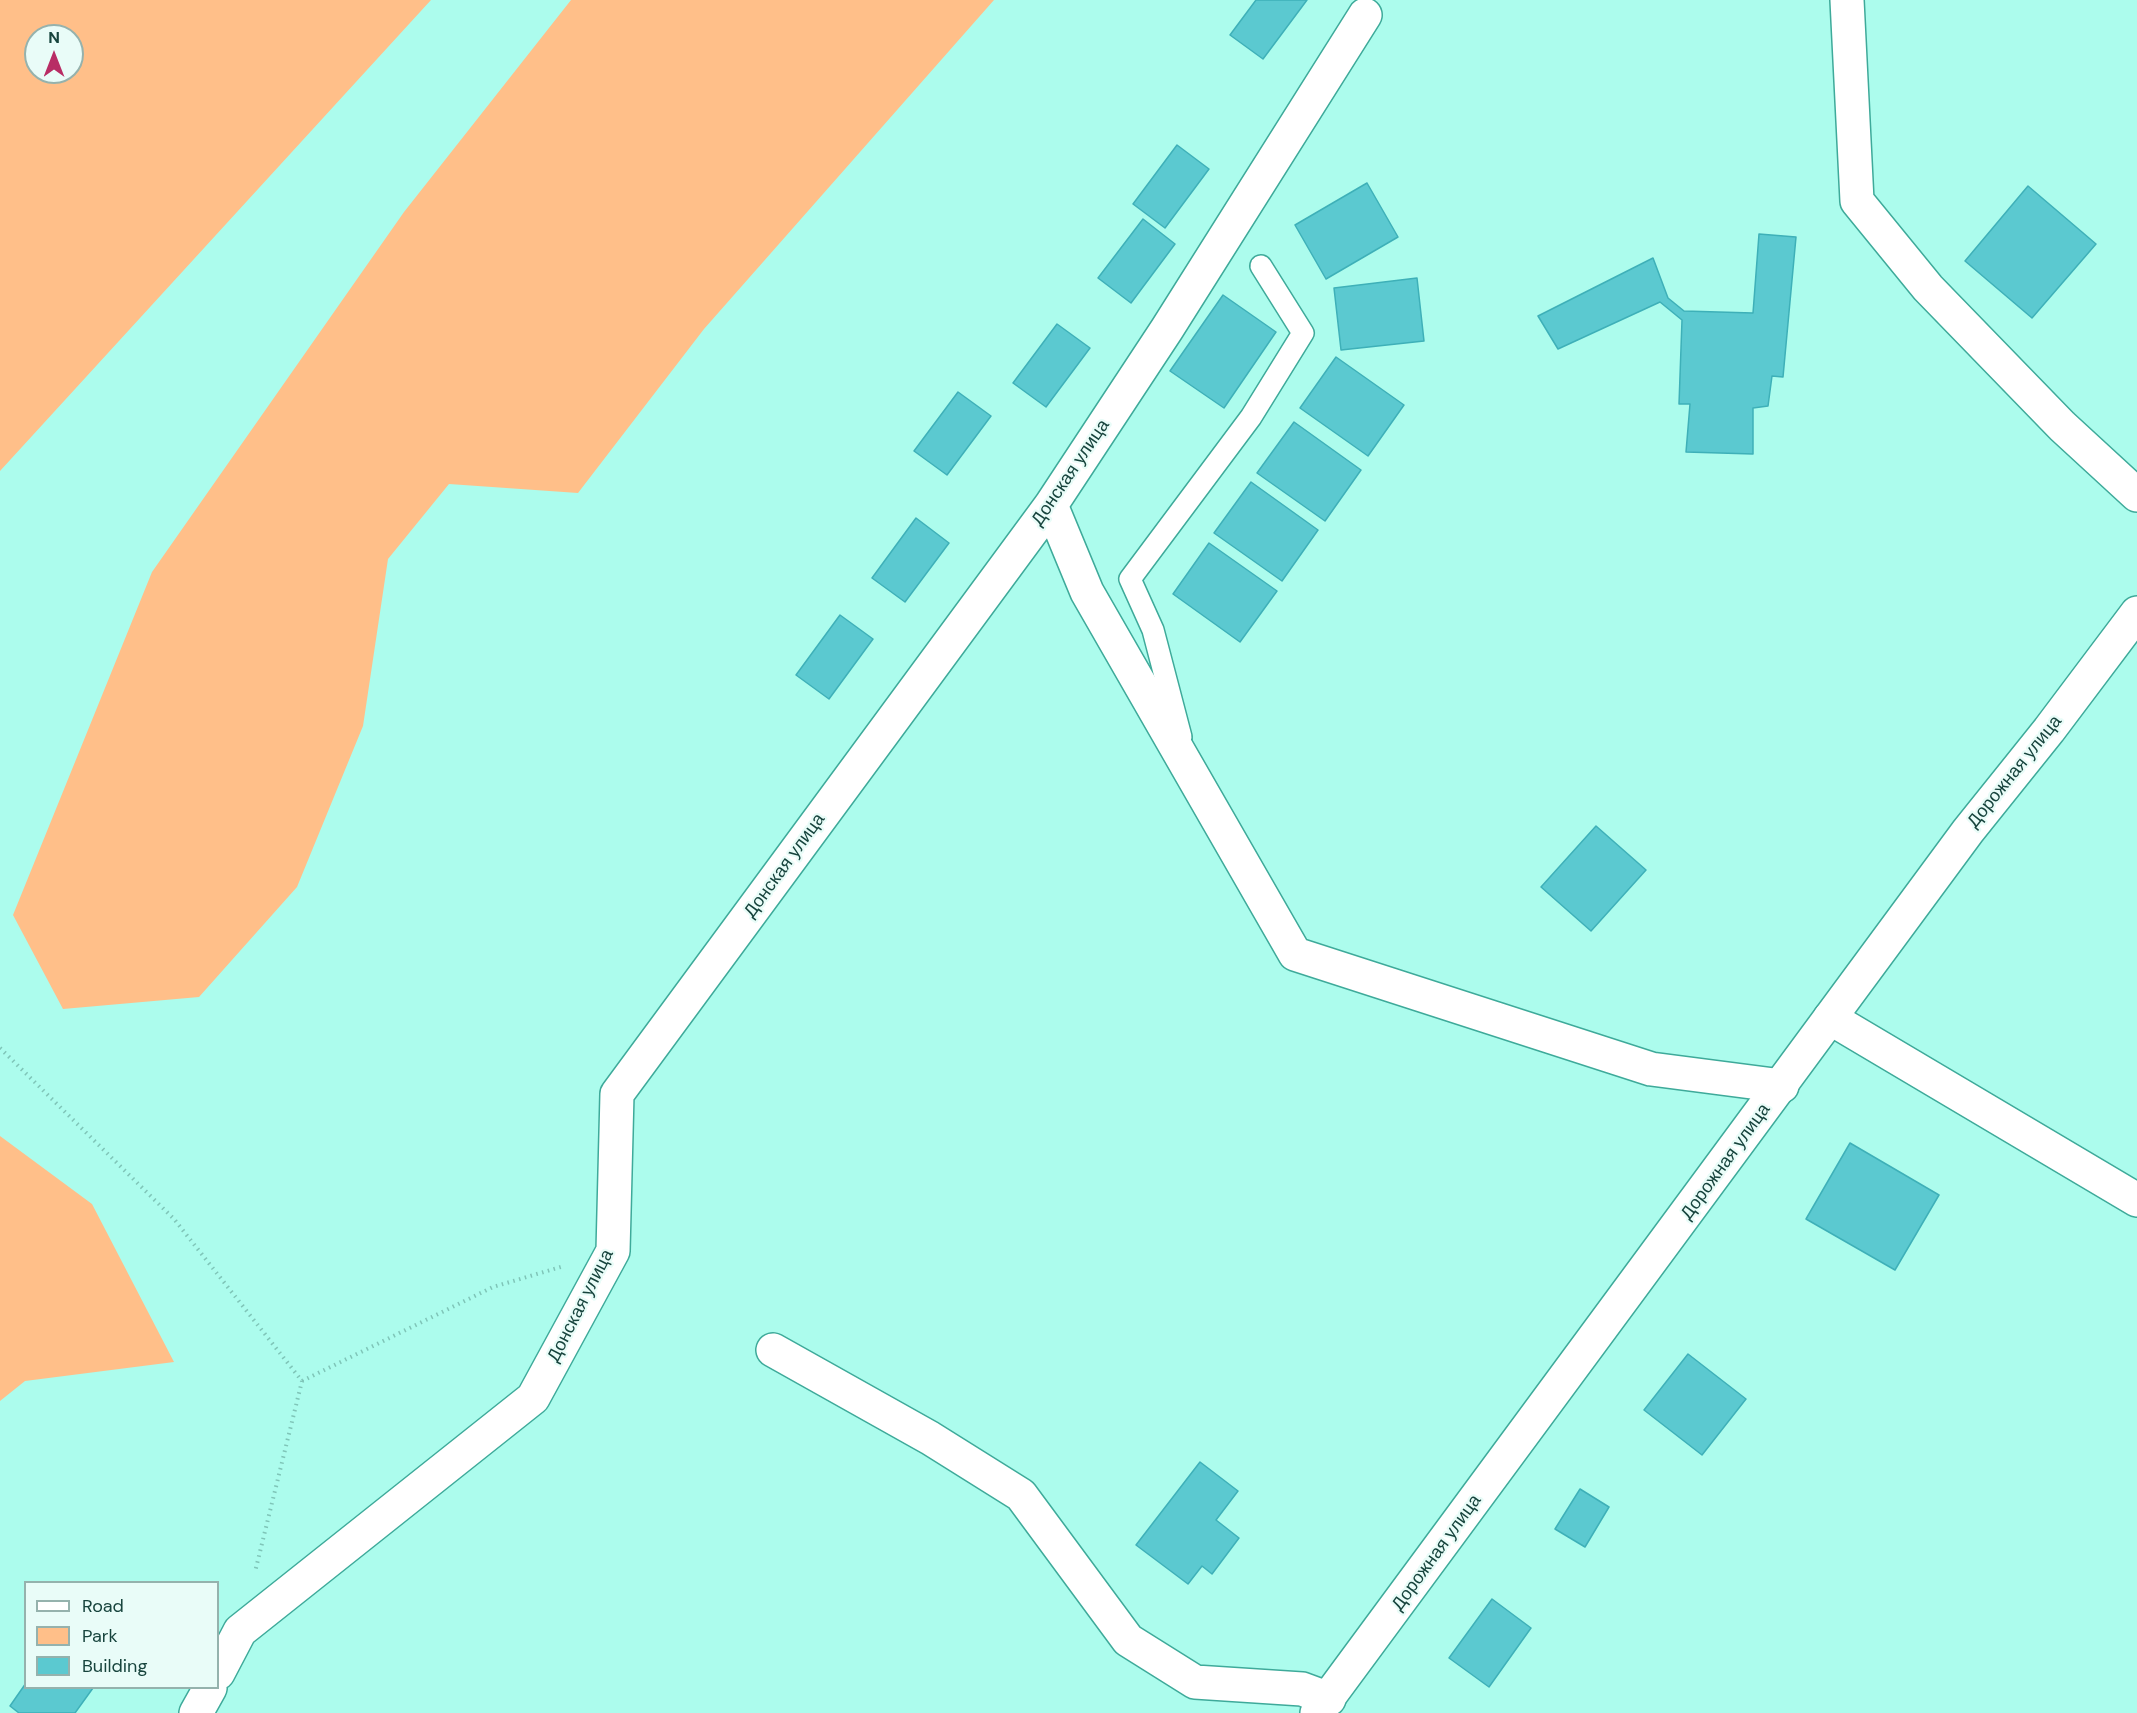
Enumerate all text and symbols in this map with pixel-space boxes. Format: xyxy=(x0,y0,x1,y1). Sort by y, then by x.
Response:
north arrow xyxy=(24,24,84,84)
text: N xyxy=(48,27,60,48)
street label: Донская улица xyxy=(1027,416,1115,530)
street label: Дорожная улица xyxy=(1963,711,2067,833)
street label: Донская улица xyxy=(740,810,830,922)
street label: Дорожная улица xyxy=(1677,1100,1775,1224)
street label: Донская улица xyxy=(543,1246,619,1366)
street label: Дорожная улица xyxy=(1388,1491,1486,1615)
legend xyxy=(24,1581,219,1689)
text: Road xyxy=(82,1594,124,1618)
text: Park xyxy=(82,1624,118,1648)
text: Building xyxy=(82,1654,147,1678)

